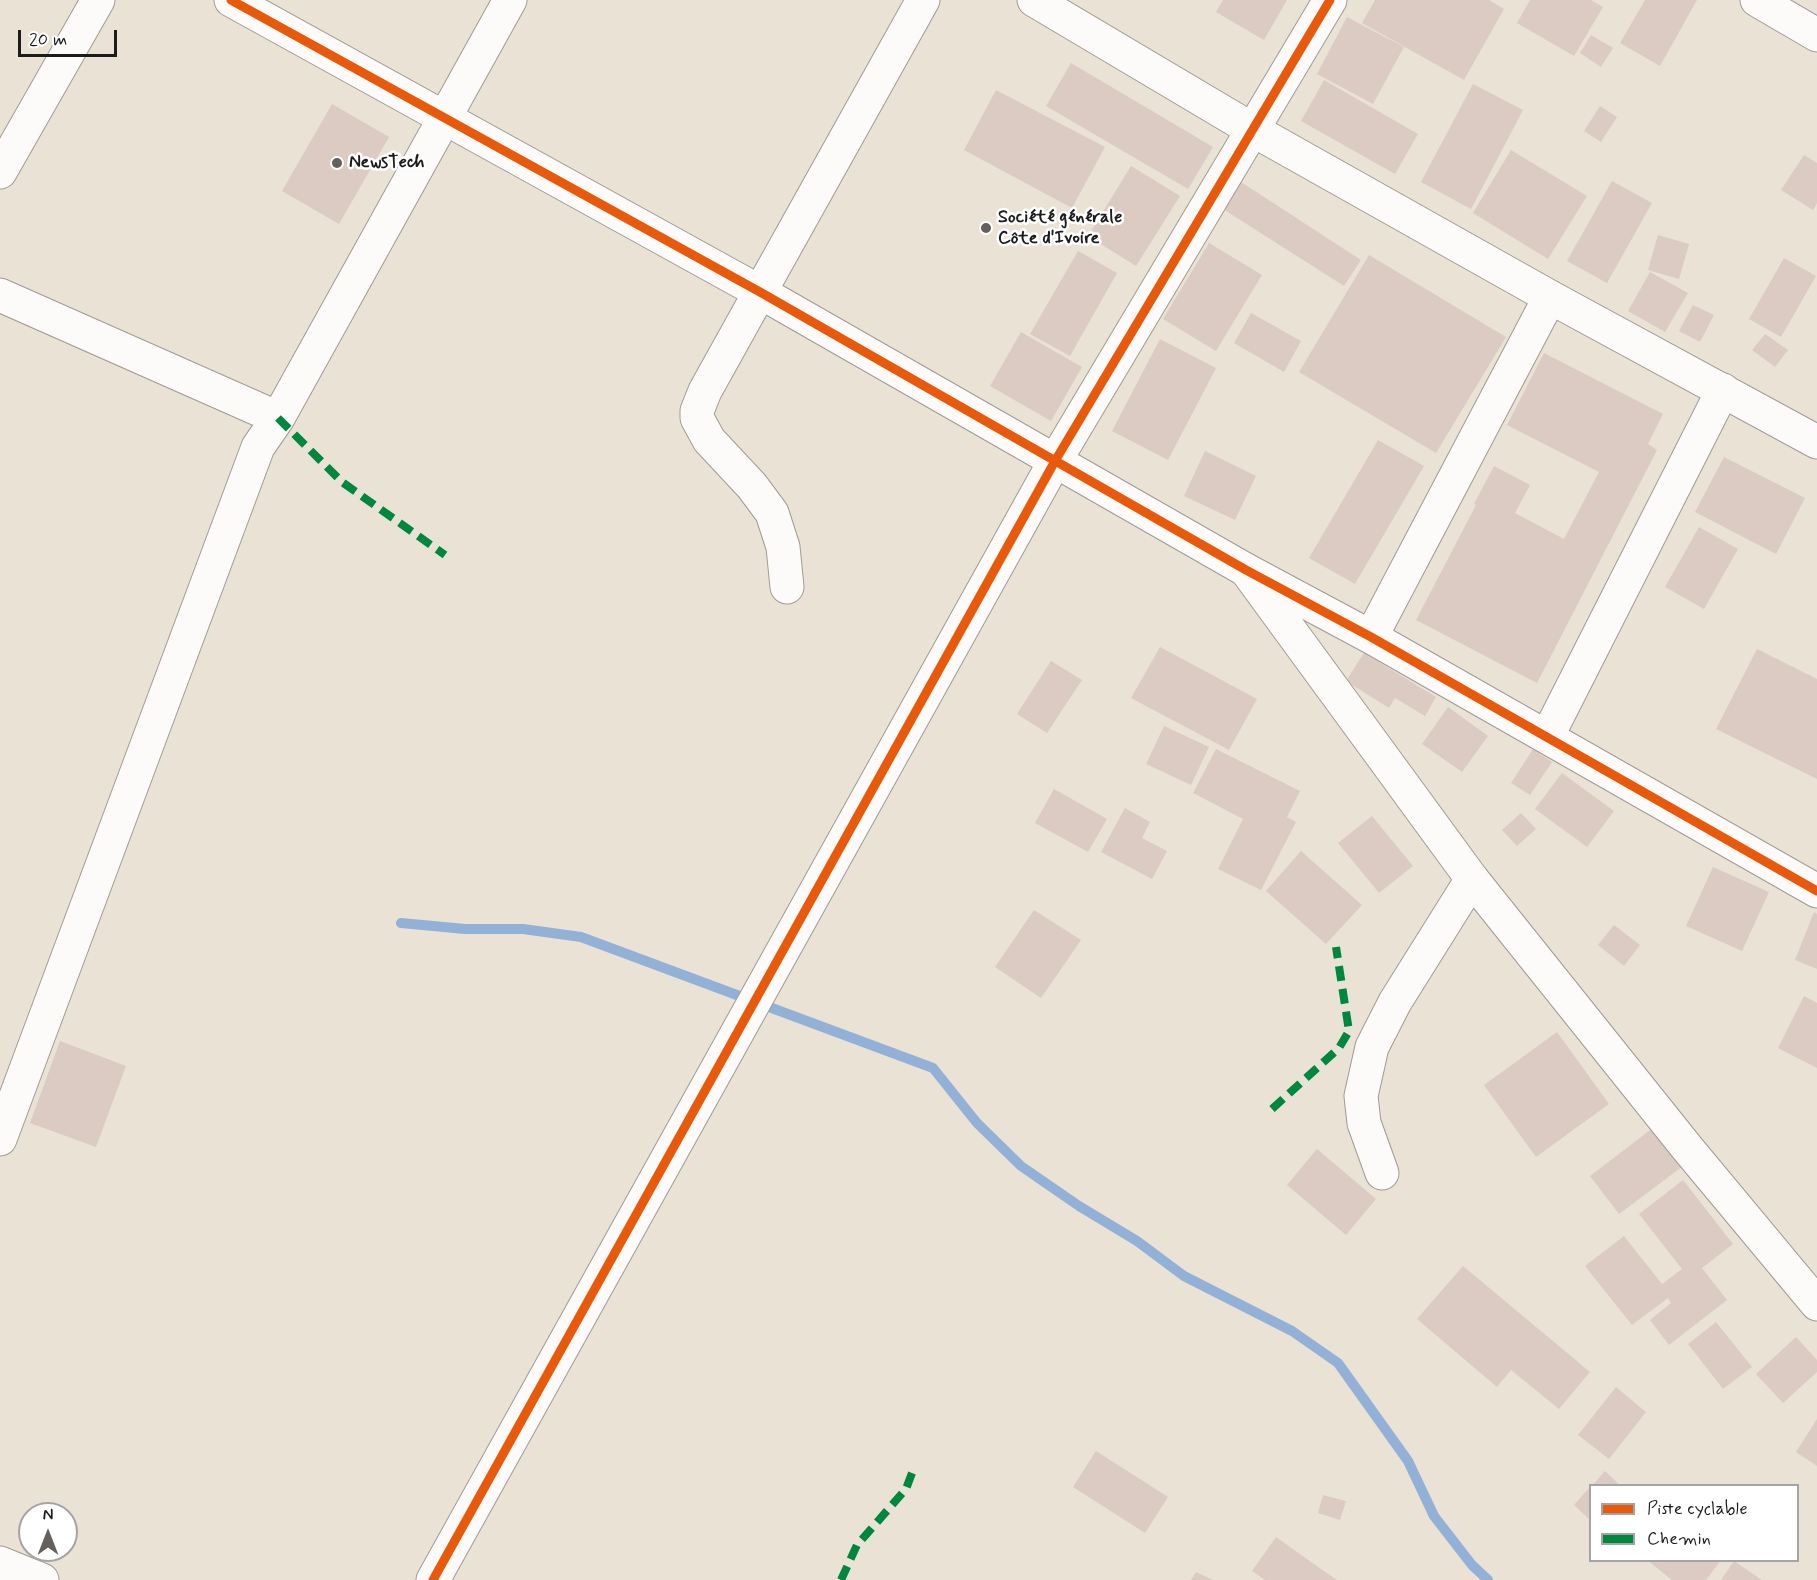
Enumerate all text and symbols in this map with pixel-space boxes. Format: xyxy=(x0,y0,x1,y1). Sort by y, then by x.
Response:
scale bar xyxy=(21,18,120,56)
text: 20 m xyxy=(29,28,67,52)
place label: NewsTech xyxy=(349,152,424,174)
marker: NewsTech xyxy=(330,156,344,170)
place label: Société générale Côte d'Ivoire xyxy=(998,207,1122,250)
marker: Société générale Côte d'Ivoire xyxy=(979,221,993,235)
legend xyxy=(1589,1484,1799,1562)
text: Piste cyclable xyxy=(1647,1497,1748,1521)
north arrow xyxy=(18,1502,78,1562)
text: N xyxy=(43,1505,53,1526)
text: Chemin xyxy=(1647,1527,1711,1551)

